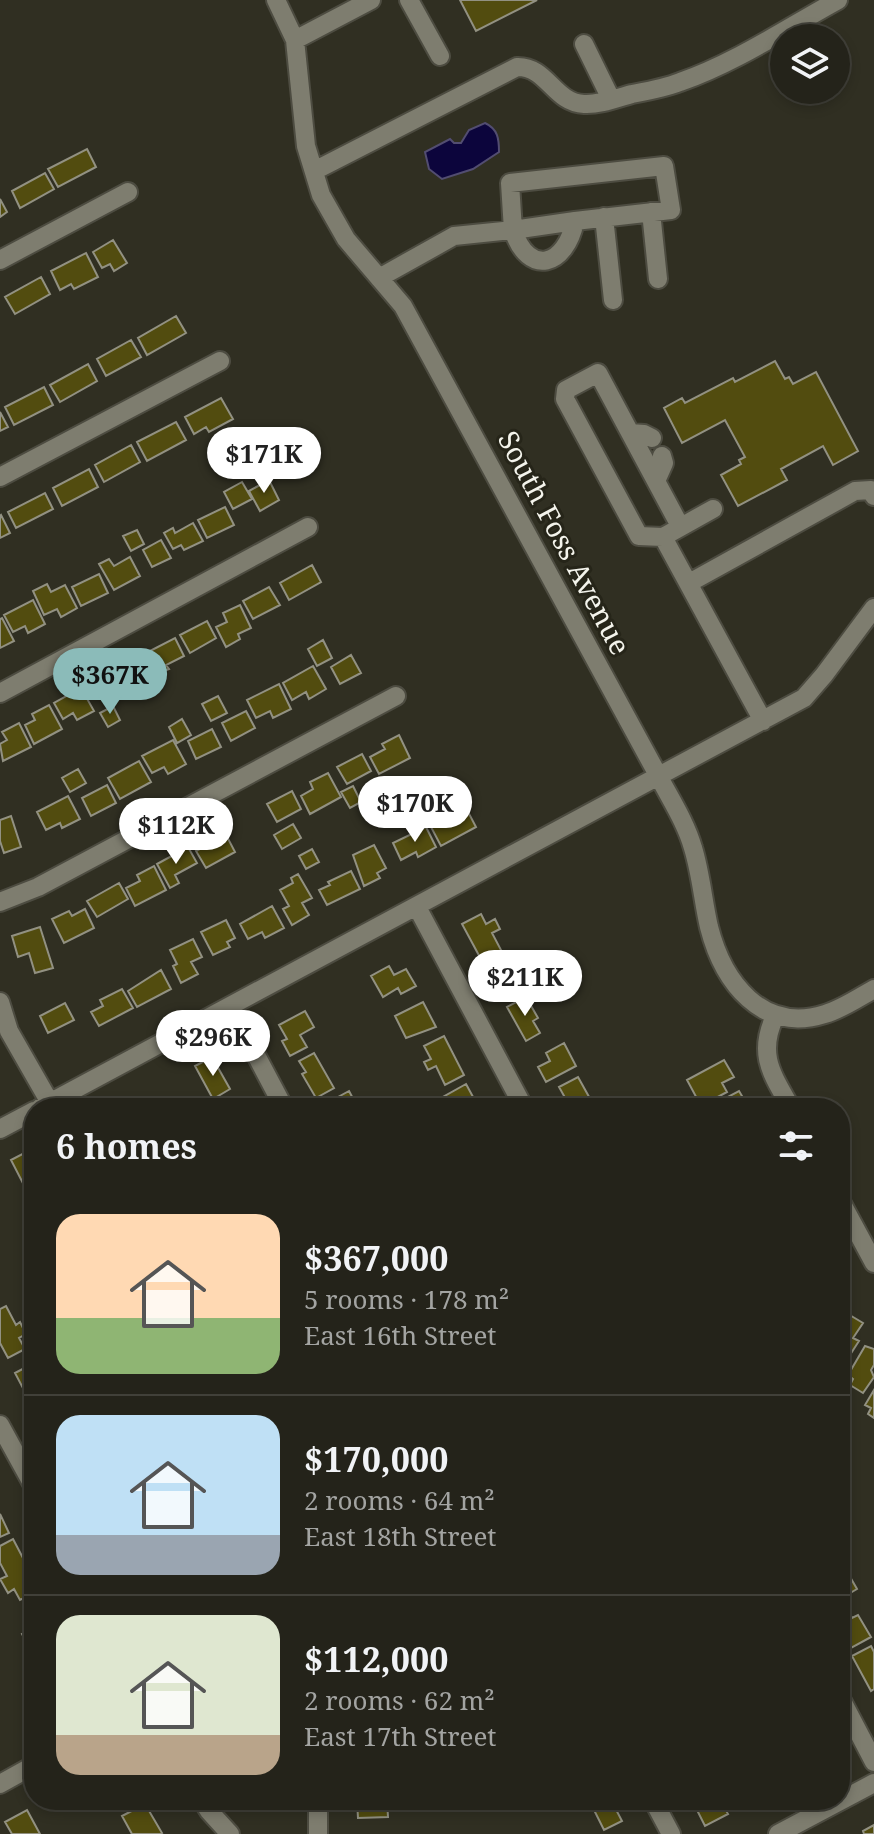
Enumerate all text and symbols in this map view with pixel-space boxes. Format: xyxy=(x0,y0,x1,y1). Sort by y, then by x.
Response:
map controls xyxy=(770,24,850,104)
button: layers xyxy=(770,24,850,104)
street label: South Foss Avenue xyxy=(490,424,640,661)
pin: $171K xyxy=(208,427,320,495)
text: $171K xyxy=(225,435,303,471)
pin: $367K xyxy=(54,648,166,716)
text: $367K xyxy=(71,656,149,692)
pin: $170K xyxy=(359,776,471,844)
text: $170K xyxy=(376,784,454,820)
pin: $112K xyxy=(120,798,232,866)
text: $112K xyxy=(137,806,215,842)
pin: $211K xyxy=(469,950,581,1018)
text: $211K xyxy=(486,958,564,994)
pin: $296K xyxy=(157,1010,269,1078)
text: $296K xyxy=(174,1018,252,1054)
text: 6 homes xyxy=(56,1123,197,1169)
icon: filters xyxy=(774,1124,818,1168)
text: $367,000 xyxy=(304,1235,448,1281)
icon: home xyxy=(120,1246,216,1342)
text: 5 rooms · 178 m² xyxy=(304,1281,509,1317)
text: East 16th Street xyxy=(304,1317,496,1353)
text: $170,000 xyxy=(304,1436,448,1482)
icon: home xyxy=(120,1447,216,1543)
text: 2 rooms · 64 m² xyxy=(304,1482,495,1518)
text: East 18th Street xyxy=(304,1518,496,1554)
text: $112,000 xyxy=(304,1636,448,1682)
icon: home xyxy=(120,1647,216,1743)
text: 2 rooms · 62 m² xyxy=(304,1682,495,1718)
text: East 17th Street xyxy=(304,1718,496,1754)

